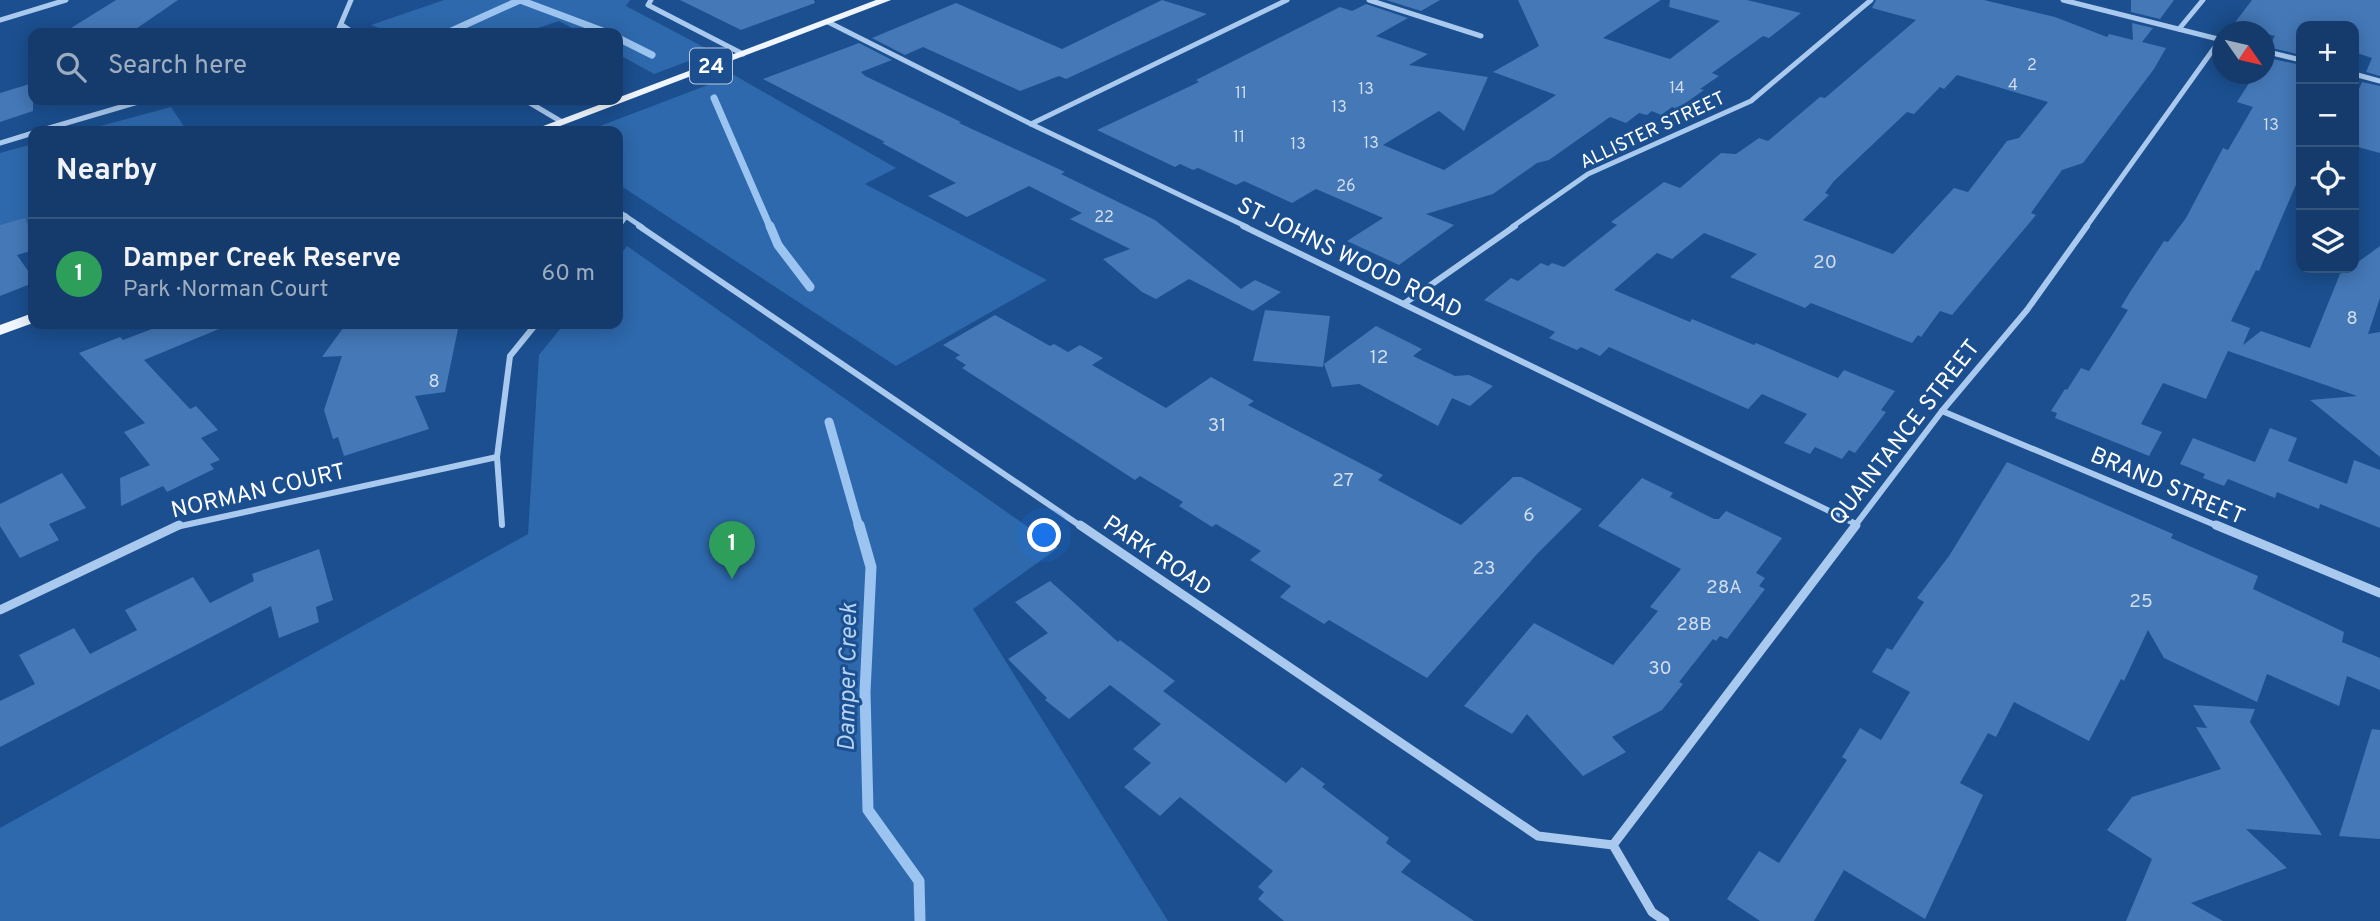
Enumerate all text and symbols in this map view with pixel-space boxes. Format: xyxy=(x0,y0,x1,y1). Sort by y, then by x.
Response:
north arrow xyxy=(2212,21,2275,84)
map controls xyxy=(2296,21,2359,273)
button: + xyxy=(2296,21,2359,84)
search box xyxy=(28,28,623,105)
icon: search xyxy=(52,48,90,86)
road number: 24 xyxy=(690,48,732,84)
text: Search here xyxy=(108,50,247,83)
house number: 2 xyxy=(2027,56,2037,76)
house number: 4 xyxy=(2008,76,2018,96)
house number: 14 xyxy=(1669,79,1685,99)
house number: 13 xyxy=(1358,80,1374,100)
house number: 11 xyxy=(1235,84,1247,104)
button: − xyxy=(2296,84,2359,147)
street label: ALLISTER STREET xyxy=(1576,87,1729,175)
house number: 13 xyxy=(1331,98,1347,118)
house number: 13 xyxy=(2263,116,2279,136)
house number: 11 xyxy=(1233,128,1245,148)
house number: 13 xyxy=(1363,134,1379,154)
house number: 13 xyxy=(1290,135,1306,155)
button: locate xyxy=(2296,147,2359,210)
text: Nearby xyxy=(56,153,157,190)
house number: 26 xyxy=(1336,177,1356,197)
street label: ST JOHNS WOOD ROAD xyxy=(1231,192,1466,326)
house number: 22 xyxy=(1094,208,1114,228)
button: layers xyxy=(2296,210,2359,273)
text: Damper Creek Reserve xyxy=(123,243,401,276)
house number: 20 xyxy=(1813,251,1837,275)
text: 1 xyxy=(74,260,84,289)
text: 60 m xyxy=(542,260,595,289)
text: Park · Norman Court xyxy=(123,276,328,305)
house number: 8 xyxy=(2346,307,2358,331)
street label: QUAINTANCE STREET xyxy=(1824,335,1988,532)
house number: 12 xyxy=(1370,346,1388,370)
house number: 8 xyxy=(428,370,440,394)
house number: 31 xyxy=(1208,414,1226,438)
street label: BRAND STREET xyxy=(2085,442,2249,533)
street label: NORMAN COURT xyxy=(168,458,349,527)
house number: 27 xyxy=(1332,469,1354,493)
house number: 6 xyxy=(1523,504,1535,528)
street label: PARK ROAD xyxy=(1097,510,1217,604)
your location xyxy=(1027,518,1061,552)
pin: 1 xyxy=(709,521,755,579)
house number: 23 xyxy=(1472,557,1496,581)
house number: 28A xyxy=(1706,576,1742,600)
house number: 25 xyxy=(2129,590,2153,614)
water label: Damper Creek xyxy=(833,602,865,752)
house number: 28B xyxy=(1676,613,1712,637)
house number: 30 xyxy=(1648,657,1672,681)

